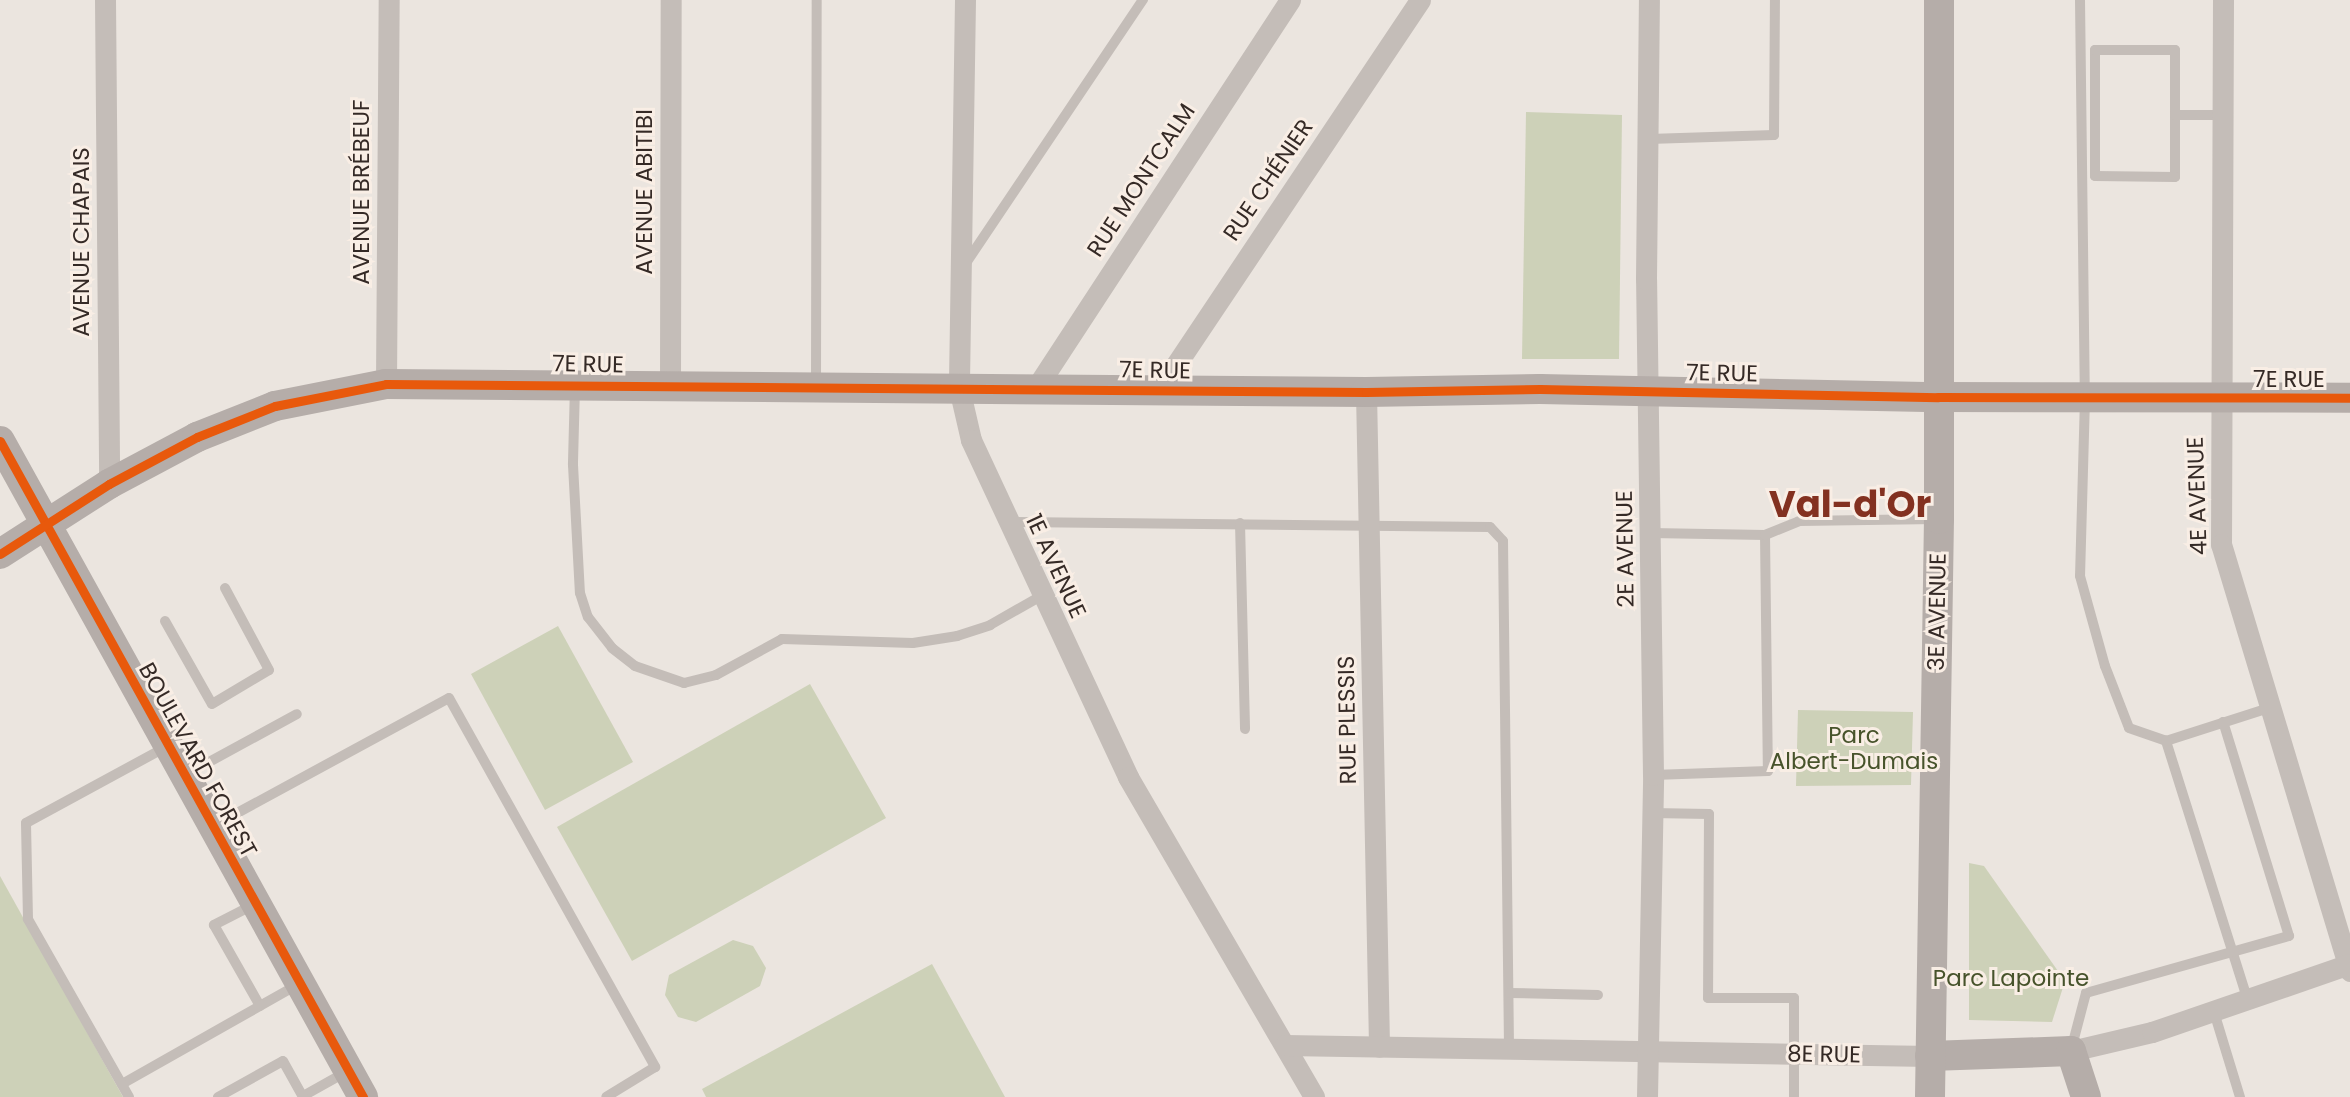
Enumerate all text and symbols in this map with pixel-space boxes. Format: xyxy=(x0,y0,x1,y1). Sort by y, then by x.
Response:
street label: RUE MONTCALM xyxy=(1081,98,1201,262)
street label: AVENUE BRÉBEUF xyxy=(347,99,375,285)
street label: AVENUE ABITIBI xyxy=(630,109,658,275)
street label: RUE CHÉNIER xyxy=(1217,114,1319,246)
street label: AVENUE CHAPAIS xyxy=(67,147,95,337)
street label: 7E RUE xyxy=(552,350,624,378)
street label: 7E RUE xyxy=(1119,356,1191,384)
street label: 7E RUE xyxy=(1686,359,1758,387)
street label: 7E RUE xyxy=(2253,365,2325,393)
street label: 4E AVENUE xyxy=(2181,436,2213,556)
district label: Val-d'Or xyxy=(1769,482,1931,526)
street label: 2E AVENUE xyxy=(1610,490,1640,608)
street label: 1E AVENUE xyxy=(1020,510,1092,622)
street label: 3E AVENUE xyxy=(1922,553,1952,671)
street label: RUE PLESSIS xyxy=(1332,655,1362,785)
street label: BOULEVARD FOREST xyxy=(133,658,263,862)
park label: Parc Albert-Dumais xyxy=(1770,721,1938,775)
park label: Parc Lapointe xyxy=(1933,964,2089,992)
street label: 8E RUE xyxy=(1787,1040,1861,1068)

